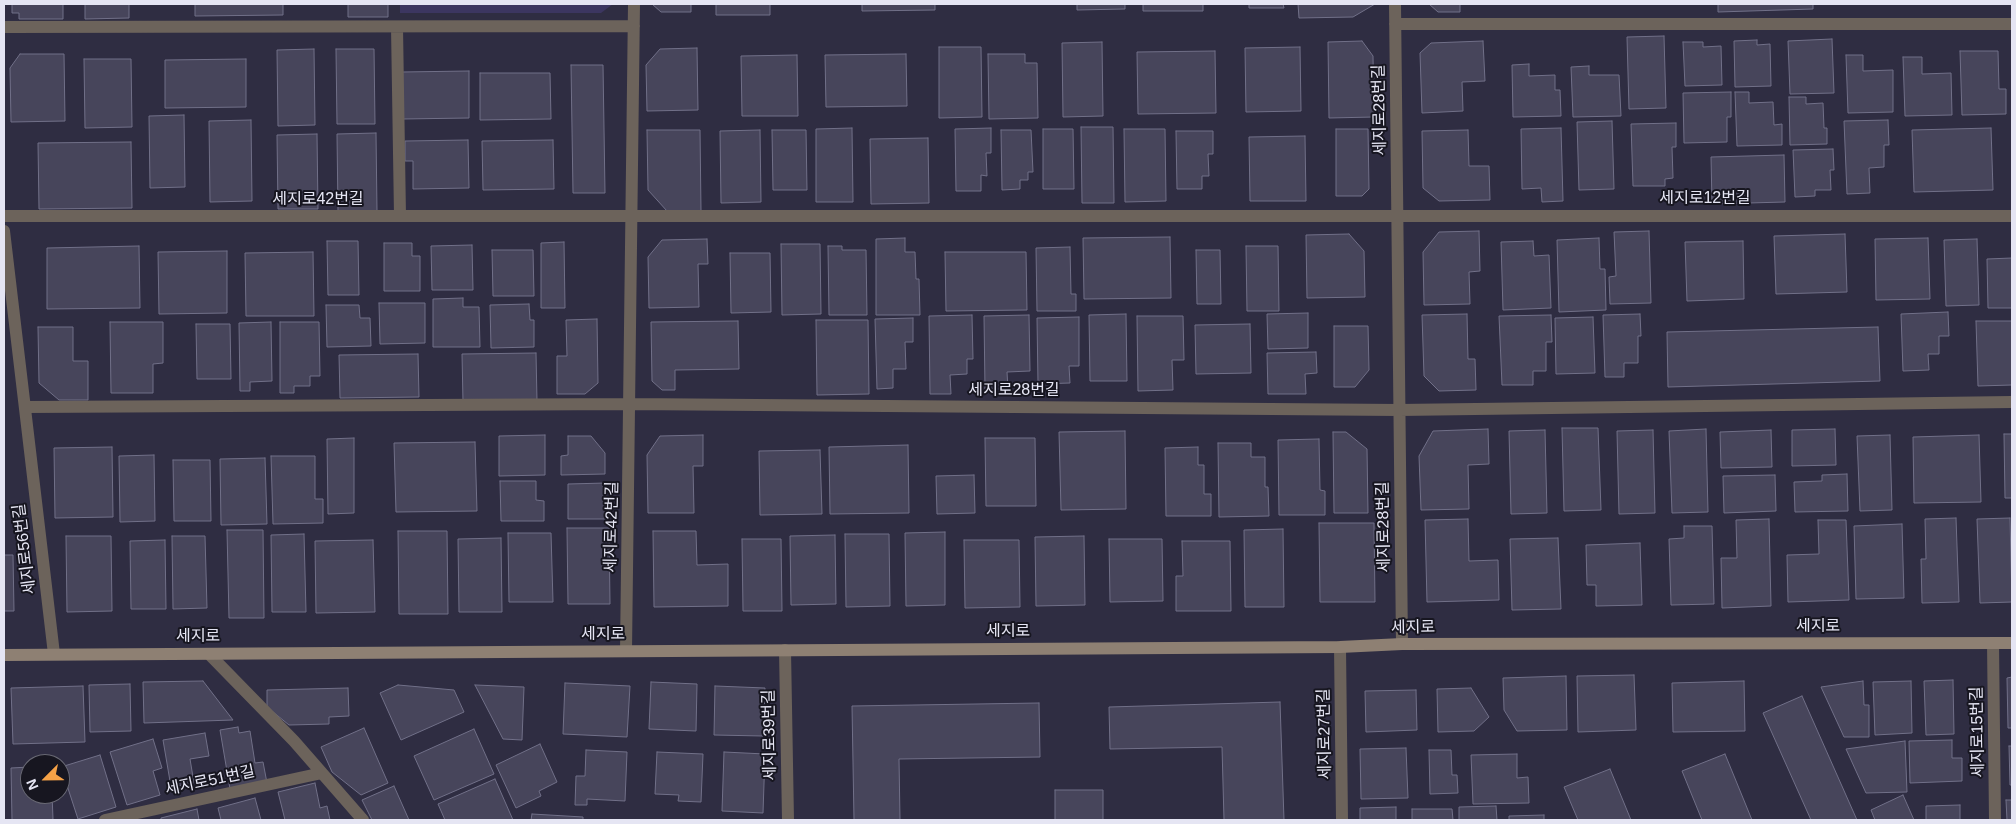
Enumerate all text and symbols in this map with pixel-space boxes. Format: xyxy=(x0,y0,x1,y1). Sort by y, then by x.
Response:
street label: 세지로28번길 xyxy=(1370,64,1390,156)
street label: 세지로12번길 xyxy=(1659,189,1751,209)
street label: 세지로42번길 xyxy=(272,190,364,210)
street label: 세지로28번길 xyxy=(968,381,1060,401)
street label: 세지로42번길 xyxy=(602,481,622,573)
street label: 세지로28번길 xyxy=(1374,481,1394,573)
street label: 세지로56번길 xyxy=(10,502,40,596)
street label: 세지로 xyxy=(1796,617,1840,637)
street label: 세지로 xyxy=(1391,618,1435,638)
street label: 세지로 xyxy=(986,622,1030,642)
street label: 세지로 xyxy=(581,625,625,645)
street label: 세지로 xyxy=(176,627,220,647)
street label: 세지로15번길 xyxy=(1968,686,1988,778)
street label: 세지로27번길 xyxy=(1315,688,1335,780)
street label: 세지로39번길 xyxy=(760,689,780,781)
north arrow xyxy=(20,754,70,804)
street label: 세지로51번길 xyxy=(163,762,257,800)
text: N xyxy=(23,777,41,792)

